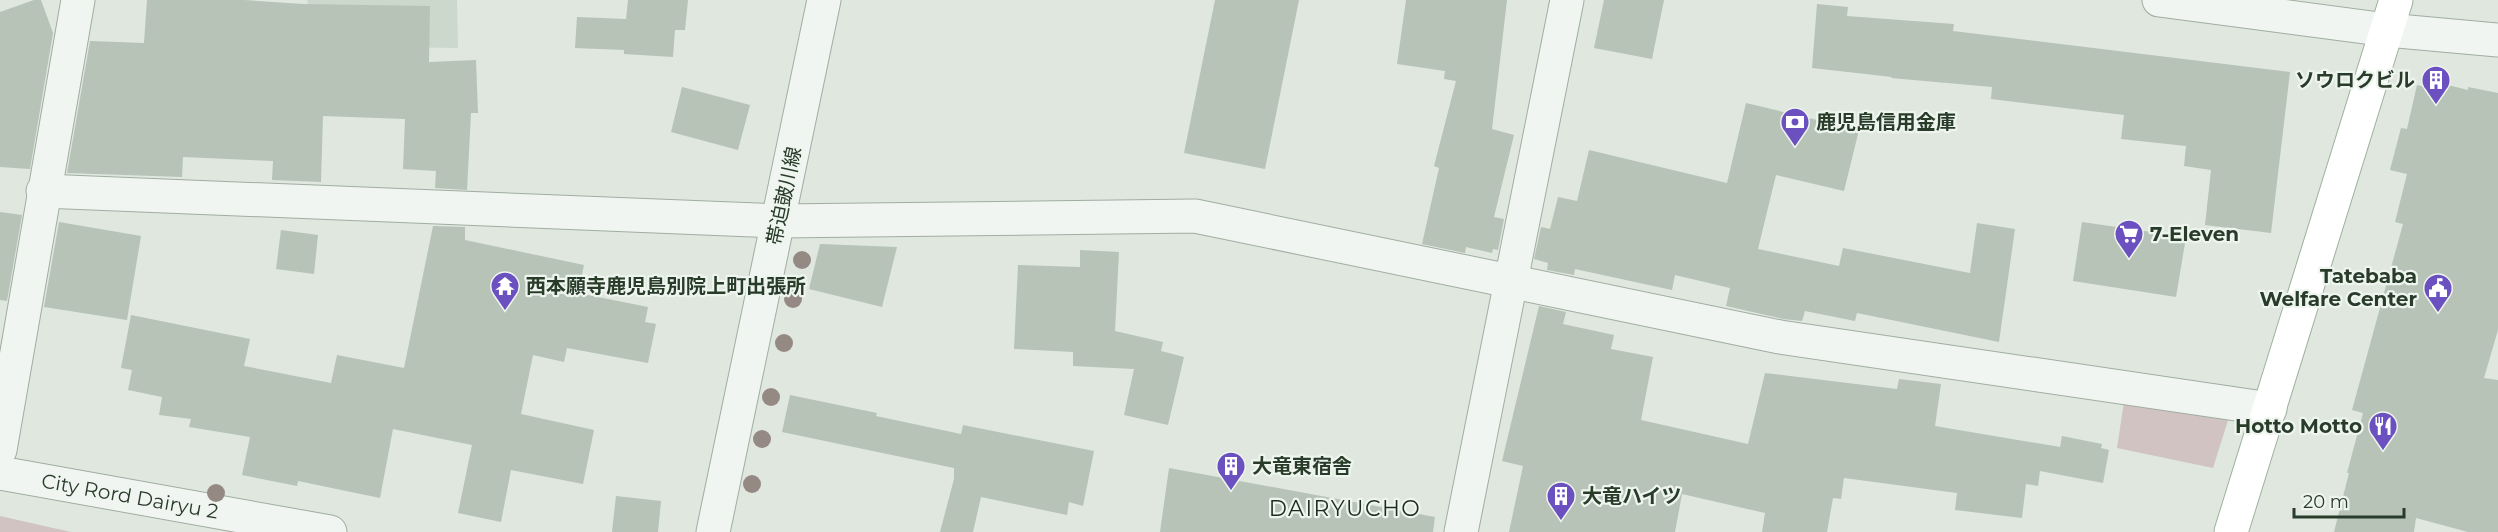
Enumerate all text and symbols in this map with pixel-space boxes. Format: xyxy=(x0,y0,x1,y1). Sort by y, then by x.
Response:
building icon: ソウロクビル xyxy=(2420,64,2452,106)
place label: ソウロクビル xyxy=(2295,68,2415,92)
bank icon: 鹿児島信用金庫 xyxy=(1779,106,1811,148)
place label: 鹿児島信用金庫 xyxy=(1816,110,1956,134)
street label: 帯迫皷川線 xyxy=(762,145,806,247)
supermarket icon: 7-Eleven xyxy=(2113,218,2145,260)
place label: 7-Eleven xyxy=(2150,222,2239,246)
place label: Tatebaba Welfare Center xyxy=(2259,264,2417,311)
temple icon: 西本願寺鹿児島別院上町出張所 xyxy=(489,270,521,312)
public building icon: Tatebaba Welfare Center xyxy=(2422,272,2454,314)
place label: 西本願寺鹿児島別院上町出張所 xyxy=(526,274,806,298)
restaurant icon: Hotto Motto xyxy=(2367,410,2399,452)
place label: Hotto Motto xyxy=(2235,414,2362,438)
building icon: 大竜東宿舎 xyxy=(1215,450,1247,492)
place label: 大竜東宿舎 xyxy=(1252,454,1352,478)
street label: City Rord Dairyu 2 xyxy=(40,469,220,524)
building icon: 大竜ハイツ xyxy=(1545,480,1577,522)
scale bar xyxy=(2294,481,2404,519)
place label: 大竜ハイツ xyxy=(1582,484,1682,508)
text: 20 m xyxy=(2303,491,2349,513)
district label: DAIRYUCHO xyxy=(1269,495,1421,522)

